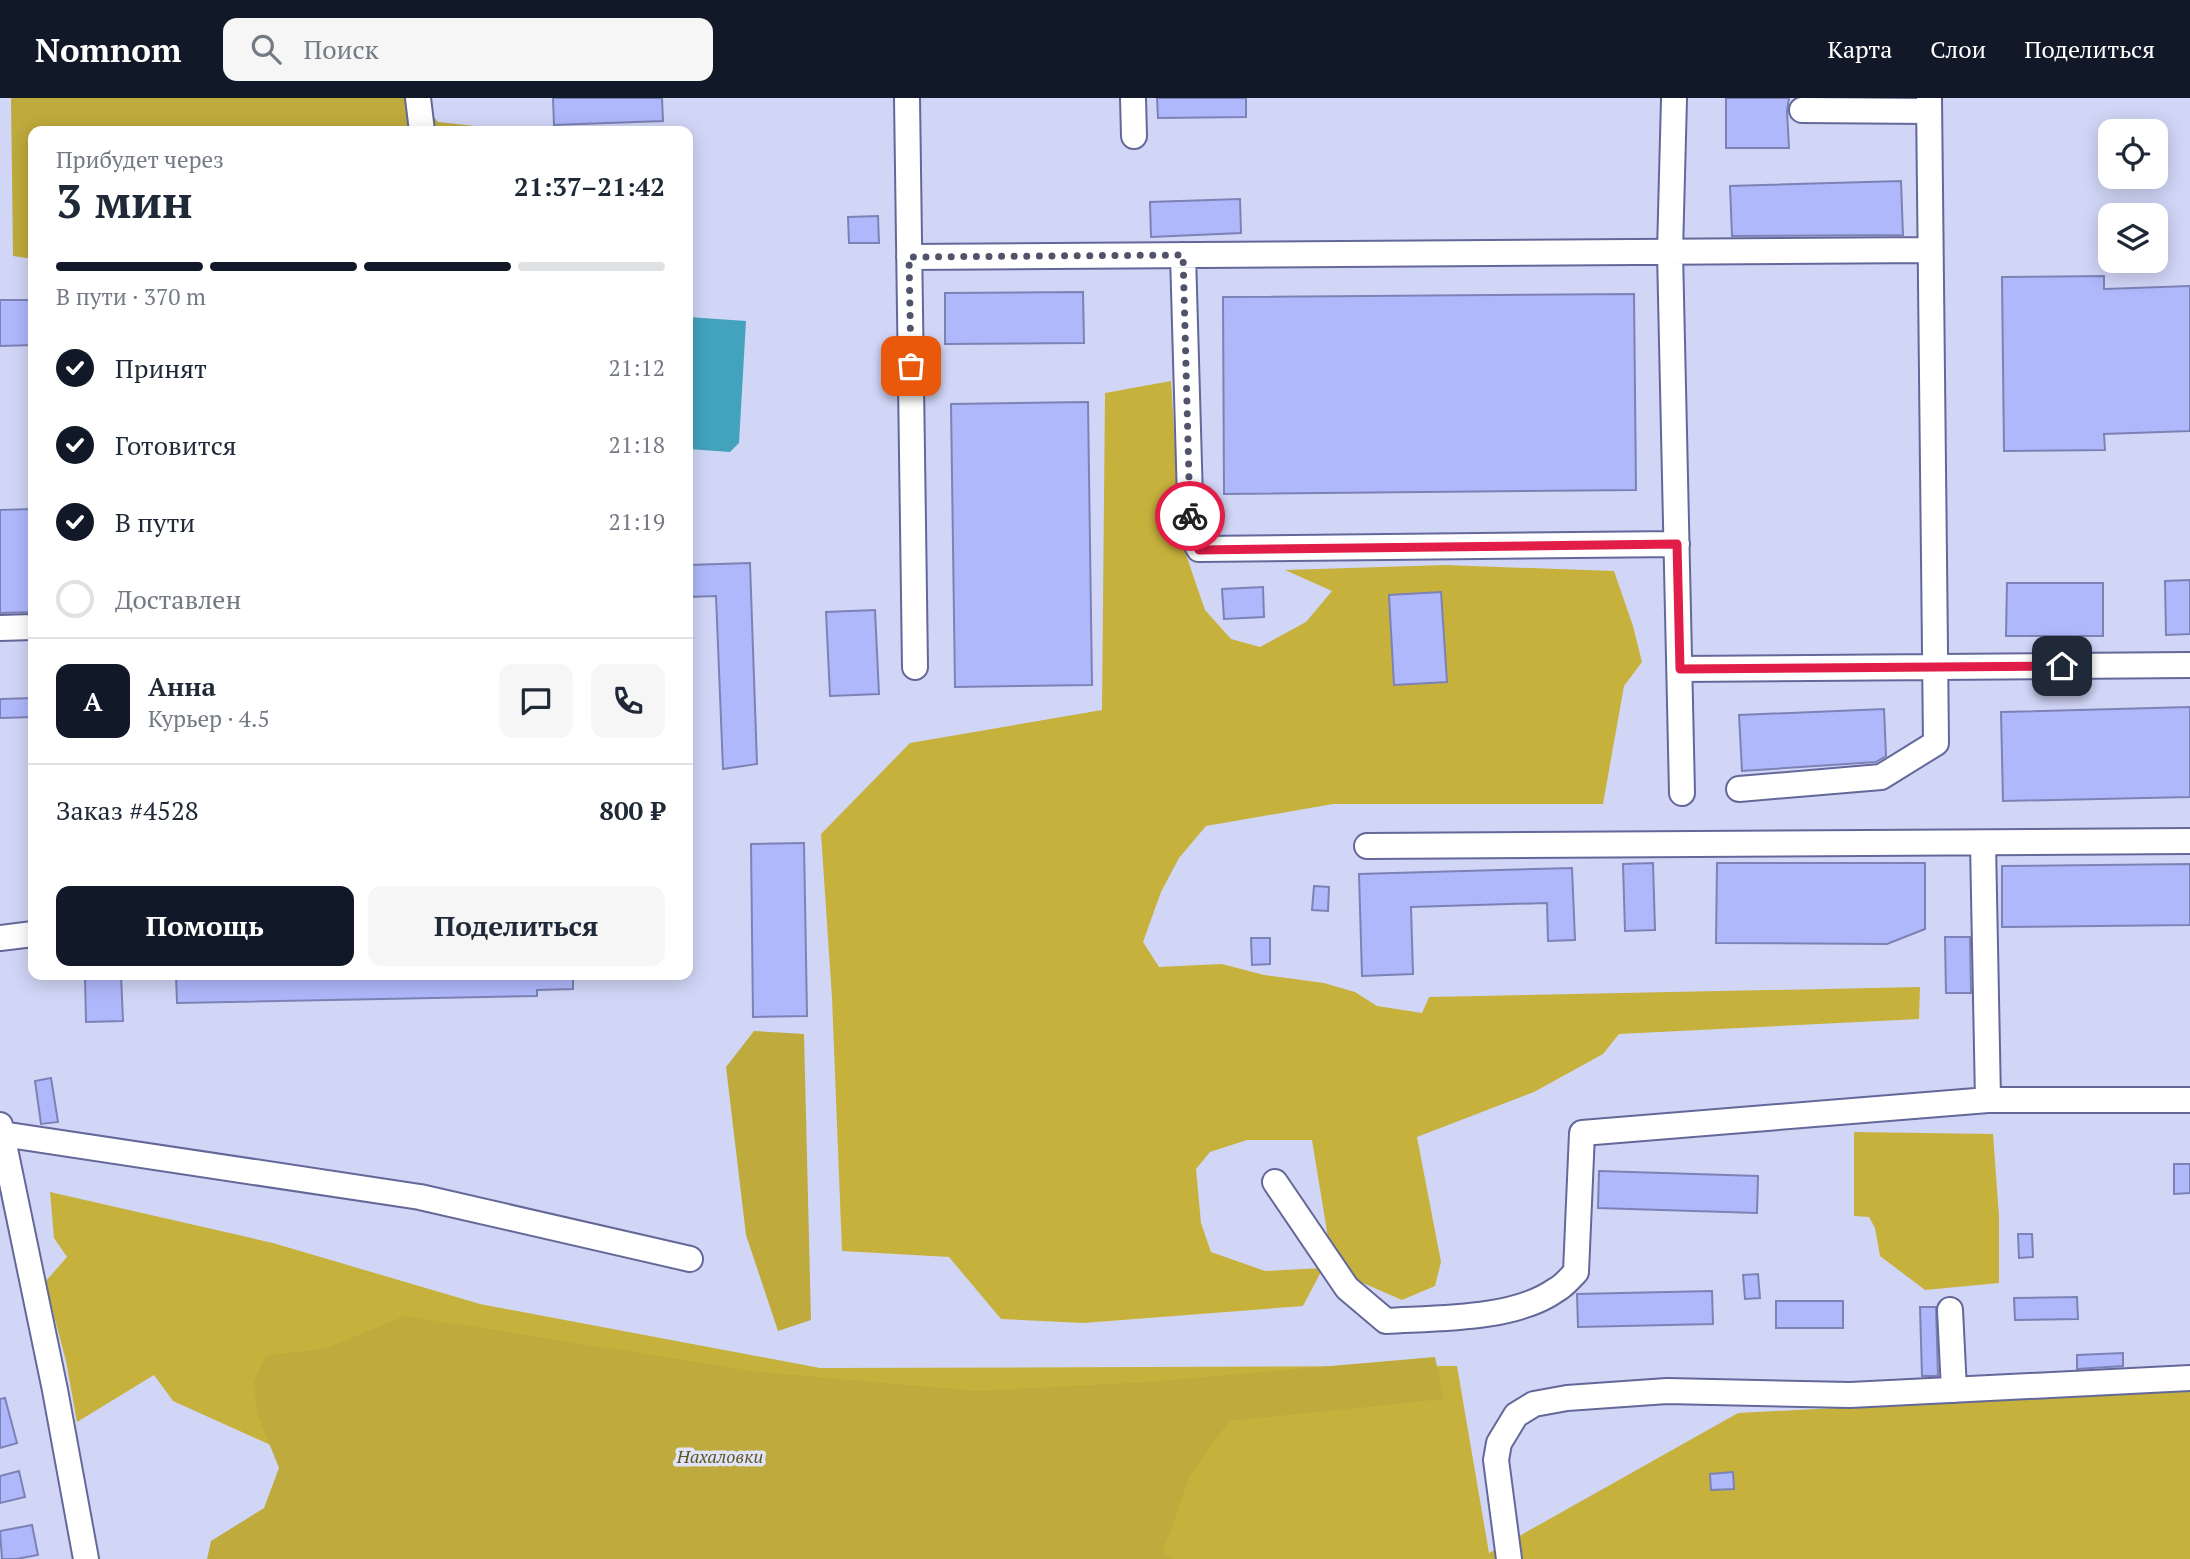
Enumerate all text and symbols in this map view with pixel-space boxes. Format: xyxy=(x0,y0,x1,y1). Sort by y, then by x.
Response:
search box xyxy=(223,18,713,81)
text: Nomnom xyxy=(35,28,181,71)
icon: search xyxy=(247,30,285,68)
text: Поиск xyxy=(303,32,379,66)
text: Карта xyxy=(1827,33,1892,65)
text: Слои xyxy=(1930,33,1986,65)
text: Поделиться xyxy=(2024,33,2155,65)
map controls xyxy=(2098,119,2168,273)
button: locate xyxy=(2098,119,2168,189)
text: Прибудет через xyxy=(56,144,224,175)
text: 21:37–21:42 xyxy=(514,169,665,203)
text: 3 мин xyxy=(56,170,193,231)
button: layers xyxy=(2098,203,2168,273)
text: В пути · 370 m xyxy=(56,281,206,312)
pin xyxy=(881,336,941,396)
icon: bag xyxy=(892,347,930,385)
icon: check xyxy=(56,349,94,387)
text: Принят xyxy=(115,351,207,385)
text: 21:12 xyxy=(608,352,665,383)
icon: check xyxy=(56,426,94,464)
text: Готовится xyxy=(115,428,237,462)
text: 21:18 xyxy=(608,429,665,460)
courier xyxy=(1155,481,1225,551)
icon: bike xyxy=(1171,497,1209,535)
icon: check xyxy=(56,503,94,541)
text: В пути xyxy=(115,505,195,539)
text: 21:19 xyxy=(608,506,665,537)
text: Доставлен xyxy=(115,582,241,616)
pin xyxy=(2032,636,2092,696)
icon: home xyxy=(2043,647,2081,685)
button: chat xyxy=(499,664,573,738)
button: phone xyxy=(591,664,665,738)
text: Анна xyxy=(148,669,216,703)
text: А xyxy=(84,684,102,718)
text: Курьер · 4.5 xyxy=(148,703,270,734)
text: Заказ #4528 xyxy=(56,793,199,827)
text: 800 ₽ xyxy=(599,793,665,827)
button: Помощь xyxy=(56,886,354,966)
button: Поделиться xyxy=(368,886,665,966)
park label: Нахаловки xyxy=(676,1444,763,1468)

